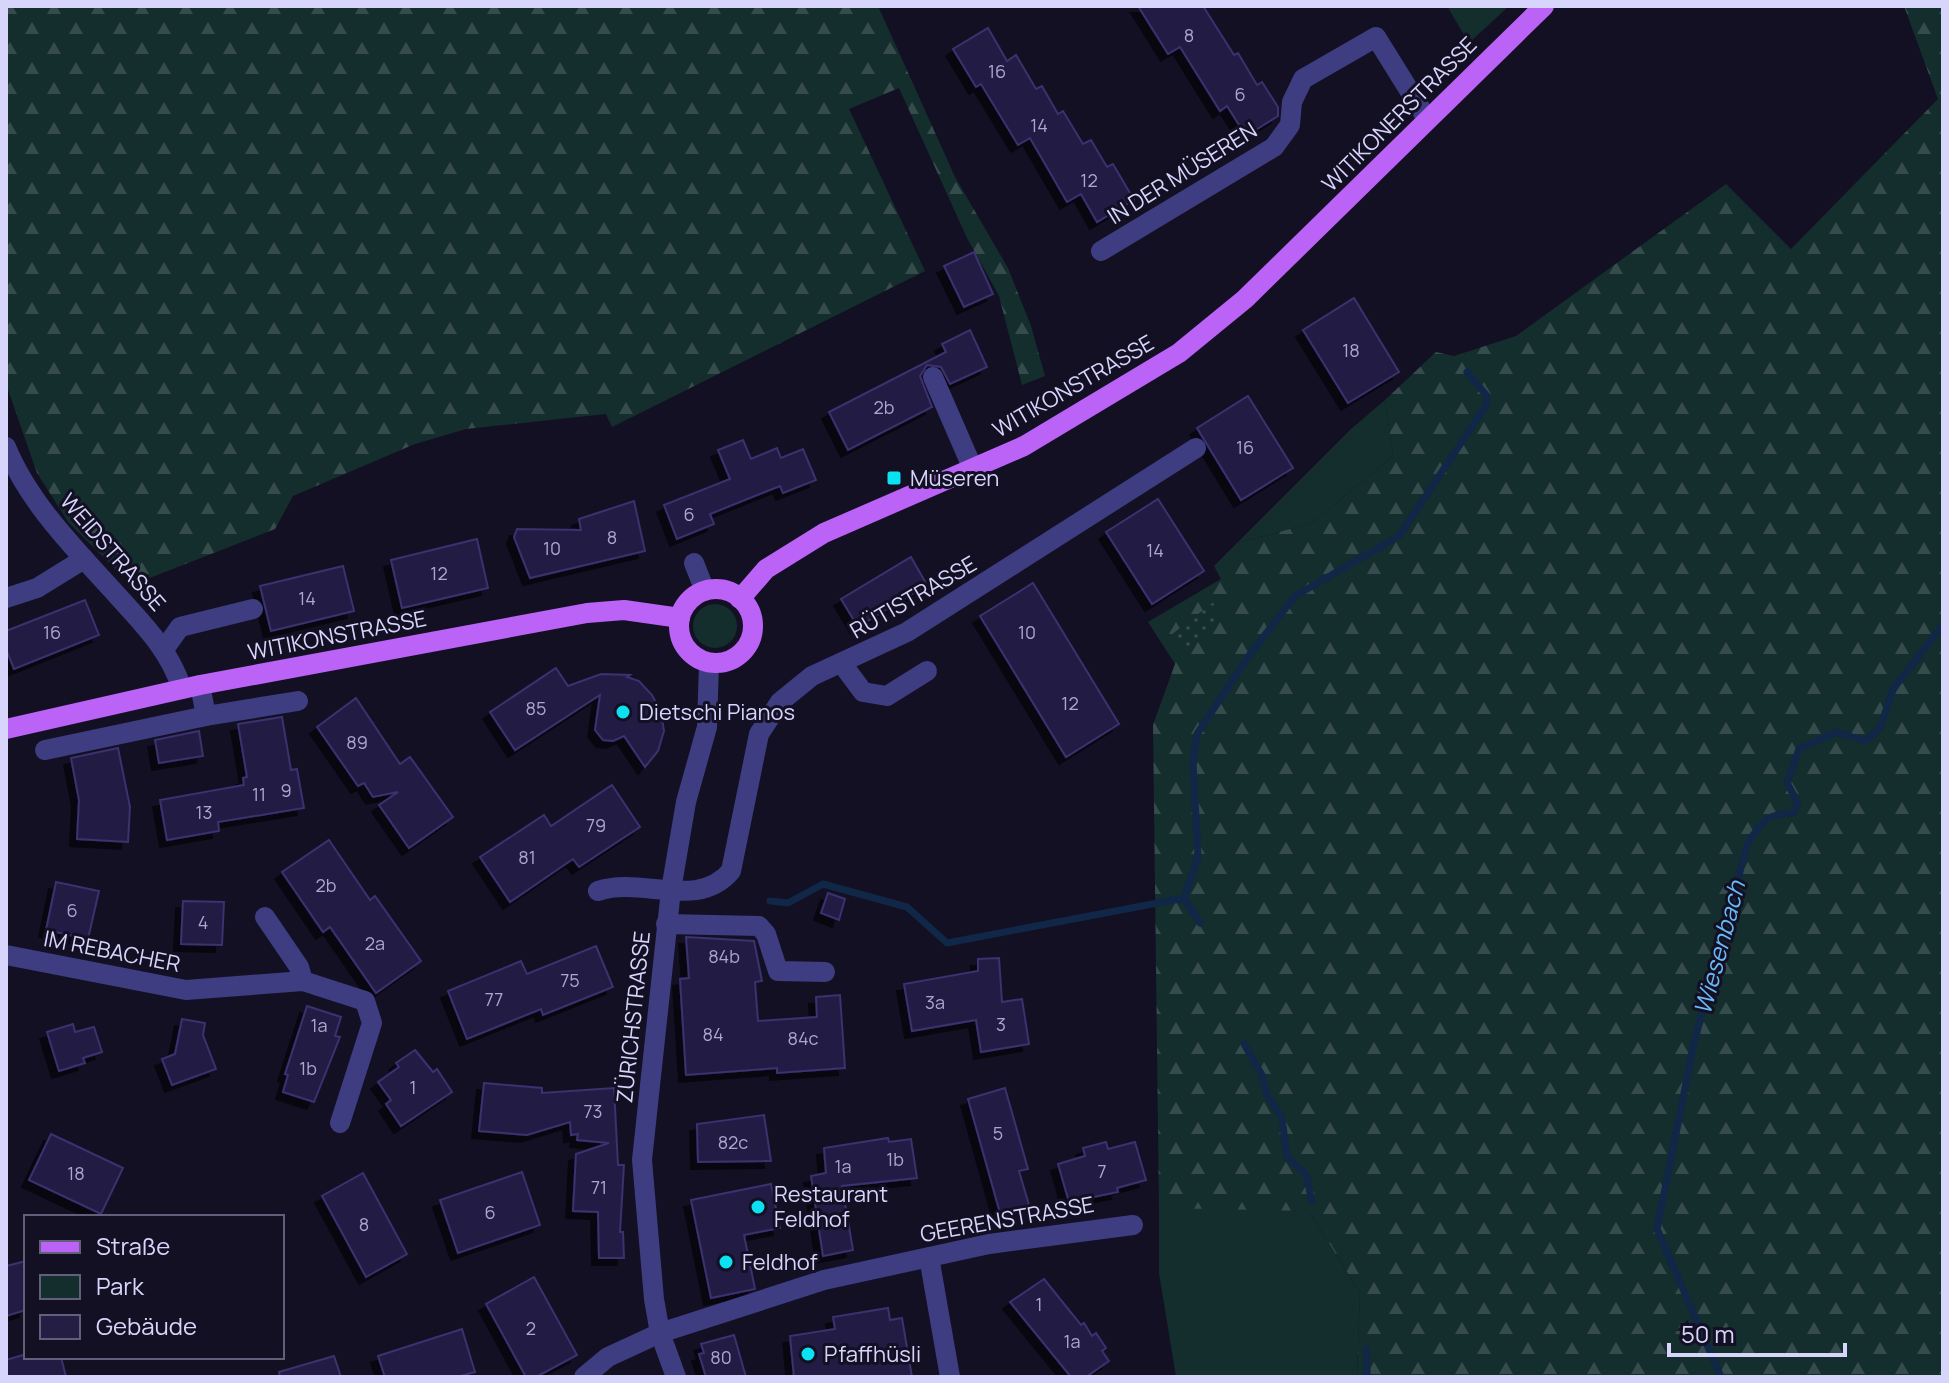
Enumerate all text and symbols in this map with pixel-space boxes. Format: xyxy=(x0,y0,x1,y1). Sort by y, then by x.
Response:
house number: 8 xyxy=(1184,23,1194,47)
street label: WITIKONERSTRASSE xyxy=(1315,30,1483,198)
house number: 16 xyxy=(988,59,1006,83)
house number: 6 xyxy=(1234,82,1246,106)
house number: 14 xyxy=(1030,113,1048,137)
street label: IN DER MÜSEREN xyxy=(1102,115,1262,231)
house number: 12 xyxy=(1080,168,1098,192)
street label: WITIKONSTRASSE xyxy=(987,328,1159,444)
house number: 18 xyxy=(1342,338,1360,362)
house number: 2b xyxy=(874,395,894,419)
house number: 16 xyxy=(1236,435,1254,459)
place label: Müseren xyxy=(910,463,999,493)
marker: Müseren xyxy=(885,469,903,487)
street label: WEIDSTRASSE xyxy=(53,487,173,617)
house number: 6 xyxy=(683,502,695,526)
house number: 8 xyxy=(607,525,617,549)
house number: 10 xyxy=(543,536,561,560)
house number: 14 xyxy=(1146,538,1164,562)
street label: RÜTISTRASSE xyxy=(844,549,982,645)
house number: 12 xyxy=(430,561,448,585)
house number: 14 xyxy=(298,586,316,610)
street label: WITIKONSTRASSE xyxy=(245,603,429,667)
house number: 16 xyxy=(43,620,61,644)
house number: 10 xyxy=(1018,620,1036,644)
house number: 12 xyxy=(1061,691,1079,715)
house number: 85 xyxy=(526,696,546,720)
place label: Dietschi Pianos xyxy=(639,697,795,727)
marker: Dietschi Pianos xyxy=(614,703,632,721)
house number: 89 xyxy=(346,730,368,754)
house number: 9 xyxy=(280,778,292,802)
house number: 11 xyxy=(252,782,266,806)
house number: 13 xyxy=(196,800,212,824)
house number: 79 xyxy=(586,813,606,837)
house number: 81 xyxy=(518,845,536,869)
house number: 2b xyxy=(316,873,336,897)
water label: Wiesenbach xyxy=(1685,876,1752,1018)
house number: 6 xyxy=(66,898,78,922)
house number: 4 xyxy=(198,910,208,934)
street label: IM REBACHER xyxy=(41,923,183,979)
street label: ZÜRICHSTRASSE xyxy=(609,929,657,1105)
house number: 2a xyxy=(365,931,385,955)
house number: 84b xyxy=(708,944,740,968)
house number: 75 xyxy=(560,968,580,992)
house number: 77 xyxy=(485,987,503,1011)
house number: 3a xyxy=(925,990,945,1014)
house number: 3 xyxy=(996,1012,1006,1036)
house number: 1a xyxy=(310,1013,328,1037)
house number: 84 xyxy=(702,1022,724,1046)
house number: 84c xyxy=(787,1026,819,1050)
house number: 1b xyxy=(299,1056,317,1080)
house number: 1 xyxy=(409,1075,417,1099)
house number: 73 xyxy=(584,1099,603,1123)
house number: 5 xyxy=(993,1121,1003,1145)
house number: 82c xyxy=(718,1130,748,1154)
house number: 1b xyxy=(886,1147,904,1171)
house number: 1a xyxy=(834,1154,852,1178)
house number: 7 xyxy=(1097,1159,1107,1183)
house number: 18 xyxy=(67,1161,85,1185)
house number: 71 xyxy=(591,1175,607,1199)
place label: Restaurant Feldhof xyxy=(774,1179,888,1234)
street label: GEERENSTRASSE xyxy=(918,1189,1096,1249)
marker: Restaurant Feldhof xyxy=(749,1198,767,1216)
house number: 6 xyxy=(484,1200,496,1224)
house number: 8 xyxy=(359,1212,369,1236)
legend xyxy=(24,1215,284,1359)
text: Straße xyxy=(96,1229,170,1262)
place label: Feldhof xyxy=(742,1247,818,1277)
marker: Feldhof xyxy=(717,1253,735,1271)
text: Park xyxy=(96,1269,145,1302)
house number: 1 xyxy=(1035,1292,1043,1316)
scale bar xyxy=(1669,1307,1845,1357)
text: Gebäude xyxy=(96,1309,197,1342)
house number: 2 xyxy=(526,1316,536,1340)
text: 50 m xyxy=(1681,1317,1735,1350)
house number: 1a xyxy=(1063,1329,1081,1353)
place label: Pfaffhüsli xyxy=(824,1339,921,1369)
house number: 80 xyxy=(710,1345,732,1369)
marker: Pfaffhüsli xyxy=(799,1345,817,1363)

